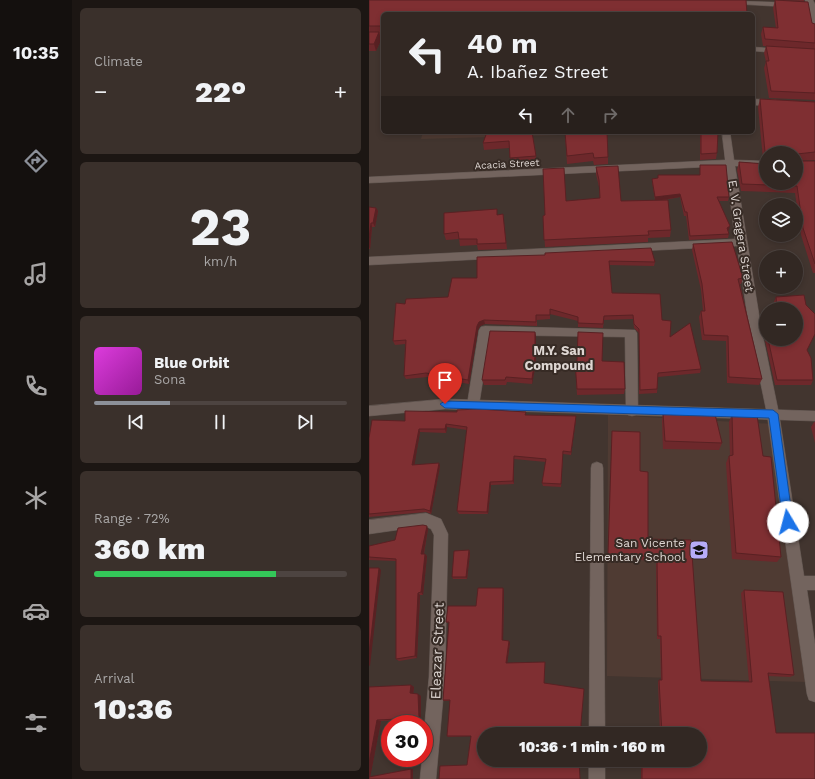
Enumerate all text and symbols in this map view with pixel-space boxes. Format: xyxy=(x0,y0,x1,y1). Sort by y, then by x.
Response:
text: 40 m xyxy=(467,27,537,60)
icon: left xyxy=(401,28,453,80)
text: 10:35 xyxy=(13,42,59,63)
text: Climate xyxy=(94,54,143,69)
text: A. Ibañez Street xyxy=(467,61,608,82)
text: 22° xyxy=(195,74,246,109)
text: − xyxy=(94,79,107,104)
text: + xyxy=(334,79,347,104)
icon: left xyxy=(515,104,537,126)
icon: ahead xyxy=(557,104,579,126)
icon: right xyxy=(599,104,621,126)
map controls xyxy=(759,146,803,346)
button: search xyxy=(759,146,803,190)
icon: directions xyxy=(22,147,50,175)
street label: Acacia Street xyxy=(474,157,541,171)
street label: E. V. Gragera Street xyxy=(725,179,757,293)
text: 23 xyxy=(190,197,251,258)
button: layers xyxy=(759,198,803,242)
button: + xyxy=(759,250,803,294)
text: km/h xyxy=(204,254,237,269)
icon: music xyxy=(22,260,50,288)
button: − xyxy=(759,302,803,346)
district label: M.Y. San Compound xyxy=(524,343,594,373)
text: Blue Orbit xyxy=(154,354,229,372)
pin xyxy=(428,363,462,404)
icon: arrive xyxy=(434,369,456,391)
icon: phone xyxy=(22,372,50,400)
text: Sona xyxy=(154,372,186,387)
icon: previous xyxy=(125,411,147,433)
icon: pause xyxy=(209,411,231,433)
icon: next xyxy=(294,411,316,433)
icon: climate xyxy=(22,484,50,512)
position arrow xyxy=(767,501,809,543)
text: Range · 72% xyxy=(94,511,170,526)
text: 360 km xyxy=(94,531,205,566)
place label: San Vicente Elementary School xyxy=(574,536,685,564)
school or university icon: San Vicente Elementary School xyxy=(688,539,710,561)
icon: car xyxy=(22,597,50,625)
street label: Eleazar Street xyxy=(427,602,447,700)
text: Arrival xyxy=(94,671,135,686)
text: 10:36 xyxy=(94,691,173,726)
icon: filters xyxy=(22,709,50,737)
speed limit sign: 30 xyxy=(381,715,433,767)
text: 10:36 · 1 min · 160 m xyxy=(519,738,665,756)

